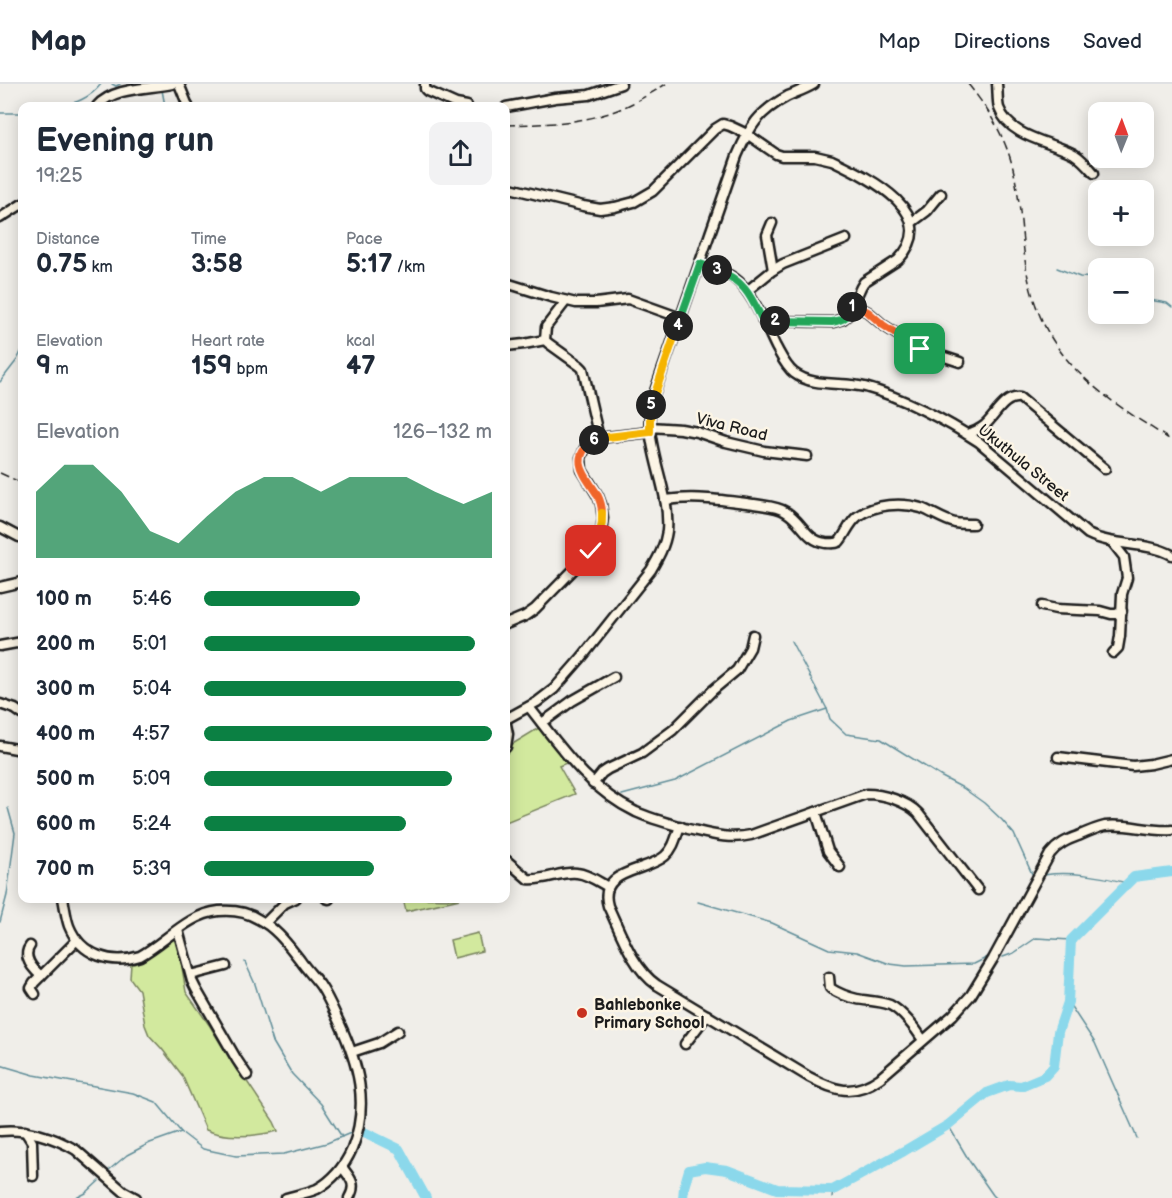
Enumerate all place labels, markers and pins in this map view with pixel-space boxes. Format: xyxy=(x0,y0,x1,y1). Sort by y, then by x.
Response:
pin: 3 xyxy=(702,255,732,285)
pin: 1 xyxy=(837,292,867,322)
pin: 2 xyxy=(760,306,790,336)
pin: 4 xyxy=(663,311,693,341)
pin xyxy=(894,323,945,374)
pin: 5 xyxy=(636,390,666,420)
pin: 6 xyxy=(579,425,609,455)
pin xyxy=(565,525,616,576)
place label: Bahlebonke Primary School xyxy=(594,996,704,1033)
marker: Bahlebonke Primary School xyxy=(575,1006,589,1020)

